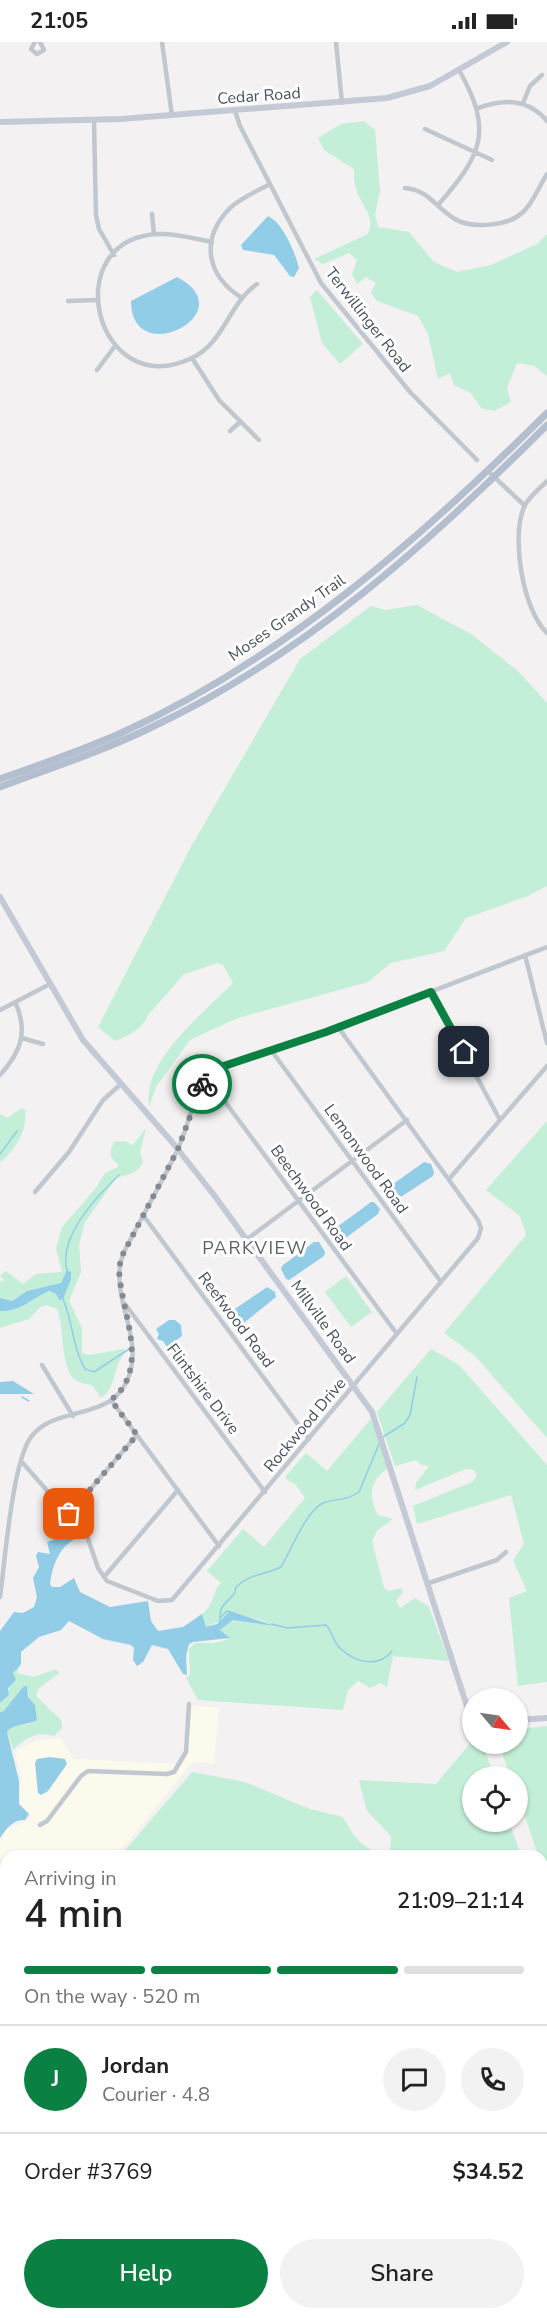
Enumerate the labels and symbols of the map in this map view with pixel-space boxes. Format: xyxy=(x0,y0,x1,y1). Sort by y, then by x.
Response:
street label: Cedar Road xyxy=(217,82,301,110)
street label: Terwillinger Road xyxy=(320,263,416,377)
street label: Moses Grandy Trail xyxy=(224,569,350,667)
pin xyxy=(438,1026,489,1077)
courier xyxy=(172,1054,232,1114)
street label: Lemonwood Road xyxy=(319,1100,413,1218)
street label: Beechwood Road xyxy=(265,1141,357,1255)
district label: PARKVIEW xyxy=(202,1236,308,1260)
street label: Reefwood Road xyxy=(193,1268,279,1372)
street label: Millville Road xyxy=(285,1276,361,1368)
street label: Flintshire Drive xyxy=(162,1339,244,1439)
street label: Rockwood Drive xyxy=(259,1373,351,1477)
pin xyxy=(43,1488,94,1539)
north arrow xyxy=(462,1688,528,1754)

